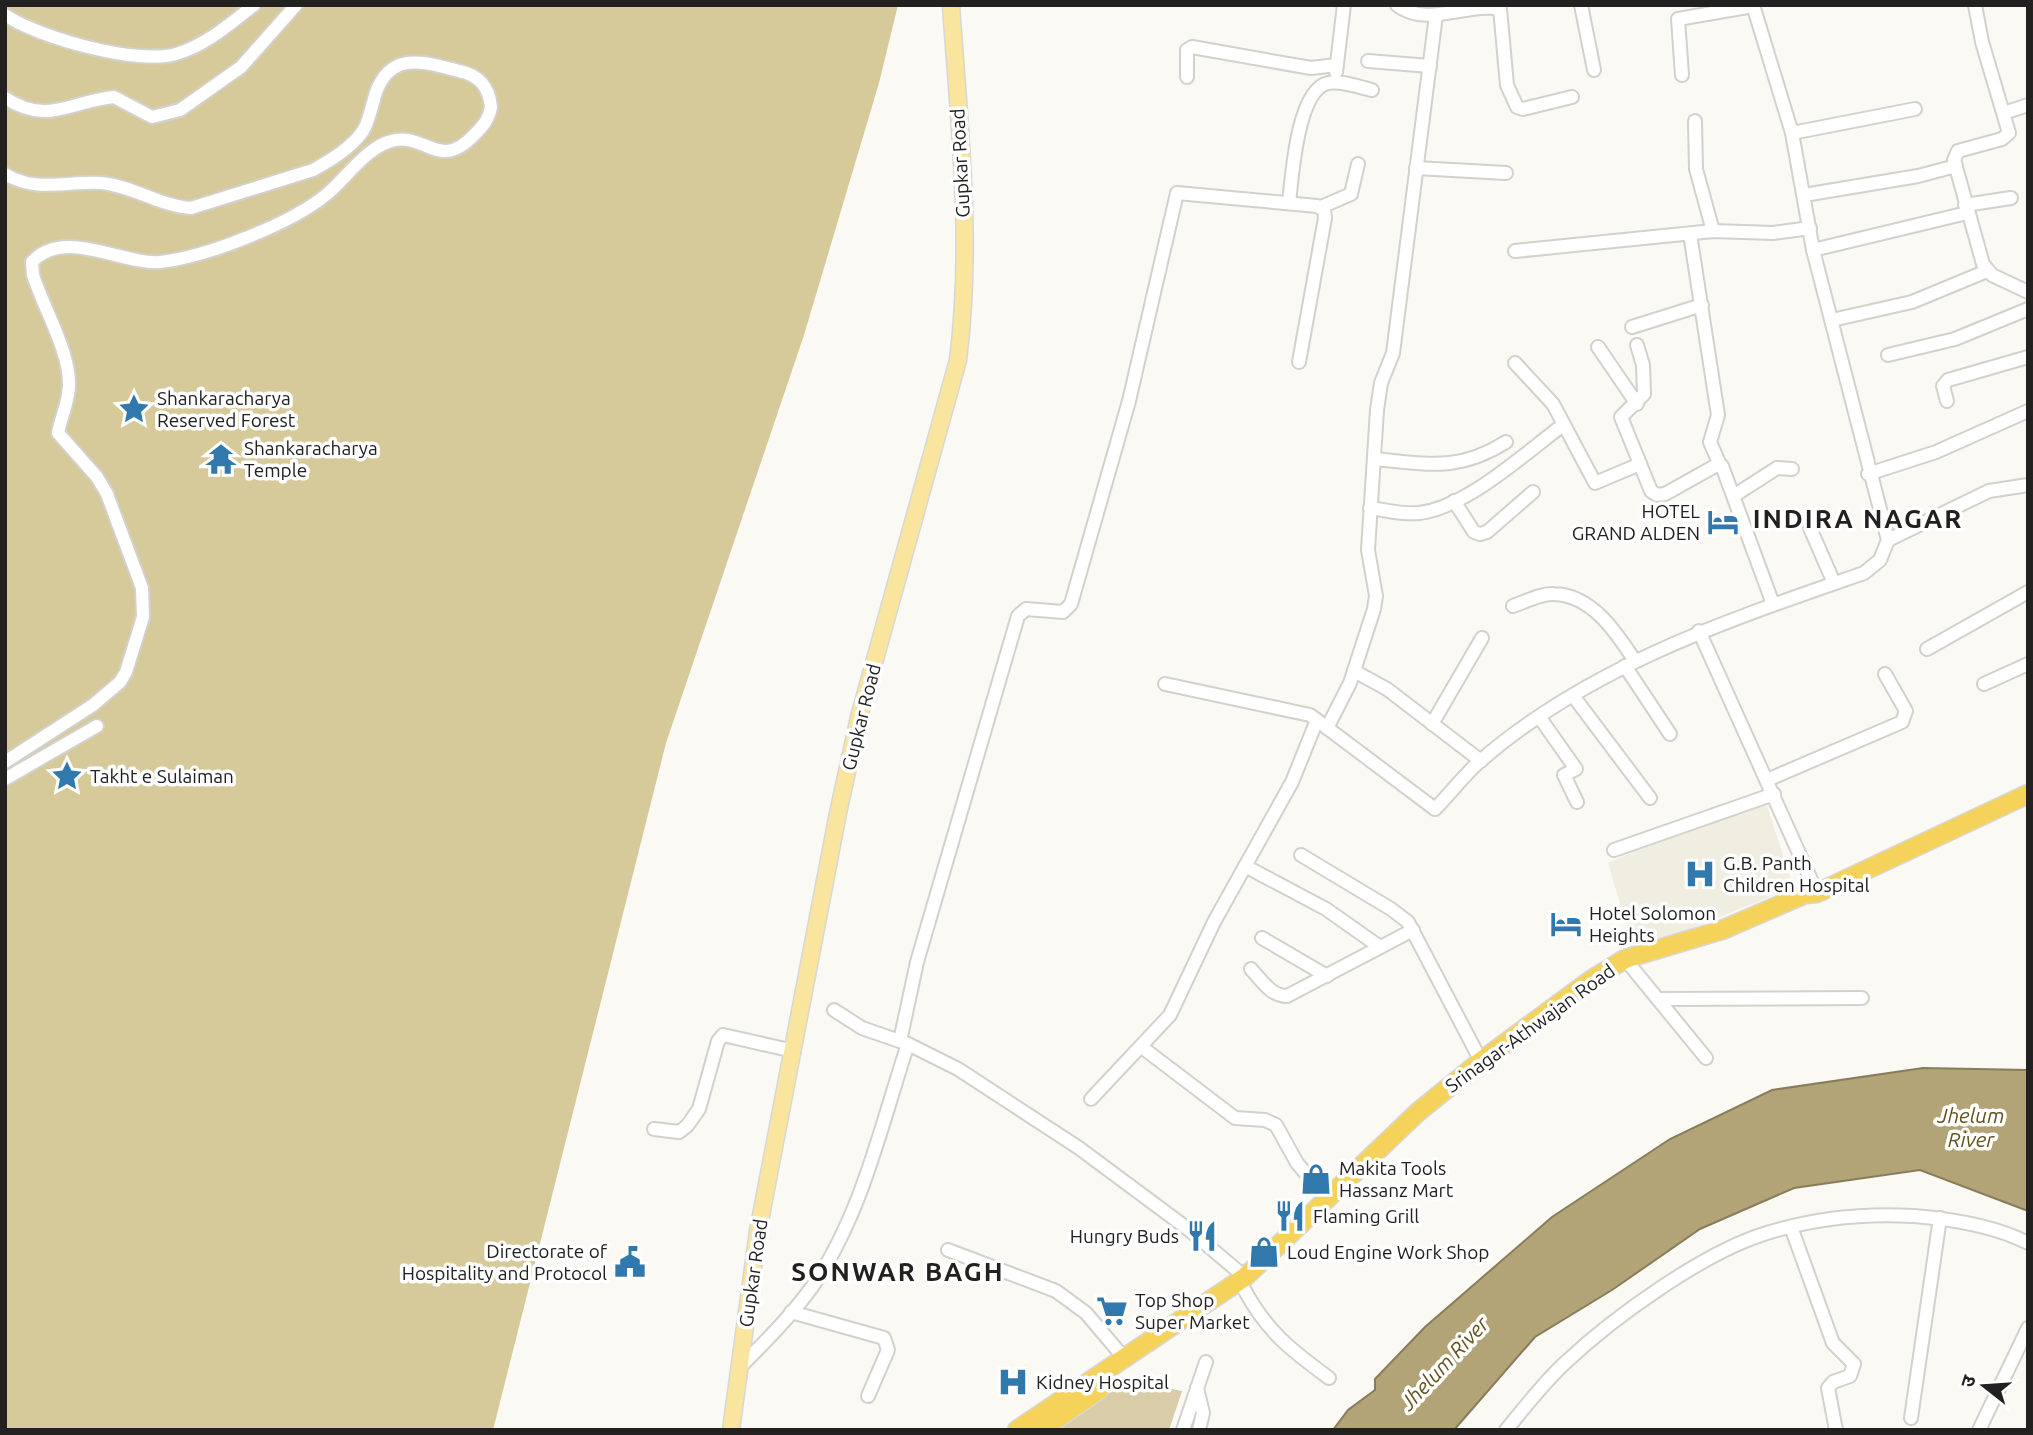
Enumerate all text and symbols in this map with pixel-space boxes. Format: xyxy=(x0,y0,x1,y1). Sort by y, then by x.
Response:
street label: Gupkar Road xyxy=(946,108,974,218)
place label: Shankaracharya Reserved Forest xyxy=(157,387,296,431)
place icon: Shankaracharya Reserved Forest xyxy=(117,392,151,426)
place label: Shankaracharya Temple xyxy=(244,437,378,481)
temple icon: Shankaracharya Temple xyxy=(204,442,238,476)
place label: HOTEL GRAND ALDEN xyxy=(1572,500,1700,544)
district label: INDIRA NAGAR xyxy=(1753,504,1963,533)
hotel icon: HOTEL GRAND ALDEN xyxy=(1706,505,1740,539)
street label: Gupkar Road xyxy=(837,661,885,773)
place icon: Takht e Sulaiman xyxy=(50,759,84,793)
place label: Takht e Sulaiman xyxy=(90,765,234,787)
place label: G.B. Panth Children Hospital xyxy=(1723,852,1870,896)
hospital icon: G.B. Panth Children Hospital xyxy=(1683,857,1717,891)
place label: Hotel Solomon Heights xyxy=(1589,902,1716,946)
hotel icon: Hotel Solomon Heights xyxy=(1549,907,1583,941)
street label: Srinagar-Athwajan Road xyxy=(1441,959,1619,1097)
water label: Jhelum River xyxy=(1937,1103,2004,1151)
place label: Makita Tools Hassanz Mart xyxy=(1339,1157,1454,1201)
shop icon: Makita Tools Hassanz Mart xyxy=(1299,1162,1333,1196)
restaurant icon: Flaming Grill xyxy=(1273,1199,1307,1233)
place label: Flaming Grill xyxy=(1313,1205,1419,1227)
street label: Gupkar Road xyxy=(735,1217,771,1329)
restaurant icon: Hungry Buds xyxy=(1185,1219,1219,1253)
place label: Hungry Buds xyxy=(1070,1225,1179,1247)
shop icon: Loud Engine Work Shop xyxy=(1247,1235,1281,1269)
place label: Directorate of Hospitality and Protocol xyxy=(402,1240,608,1284)
place label: Loud Engine Work Shop xyxy=(1287,1241,1489,1263)
public building icon: Directorate of Hospitality and Protocol xyxy=(613,1245,647,1279)
district label: SONWAR BAGH xyxy=(791,1257,1005,1286)
place label: Top Shop Super Market xyxy=(1135,1289,1250,1333)
supermarket icon: Top Shop Super Market xyxy=(1095,1294,1129,1328)
water label: Jhelum River xyxy=(1394,1311,1494,1415)
north arrow xyxy=(1949,1351,2019,1421)
hospital icon: Kidney Hospital xyxy=(996,1365,1030,1399)
place label: Kidney Hospital xyxy=(1036,1371,1169,1393)
text: उ xyxy=(1956,1372,1980,1390)

